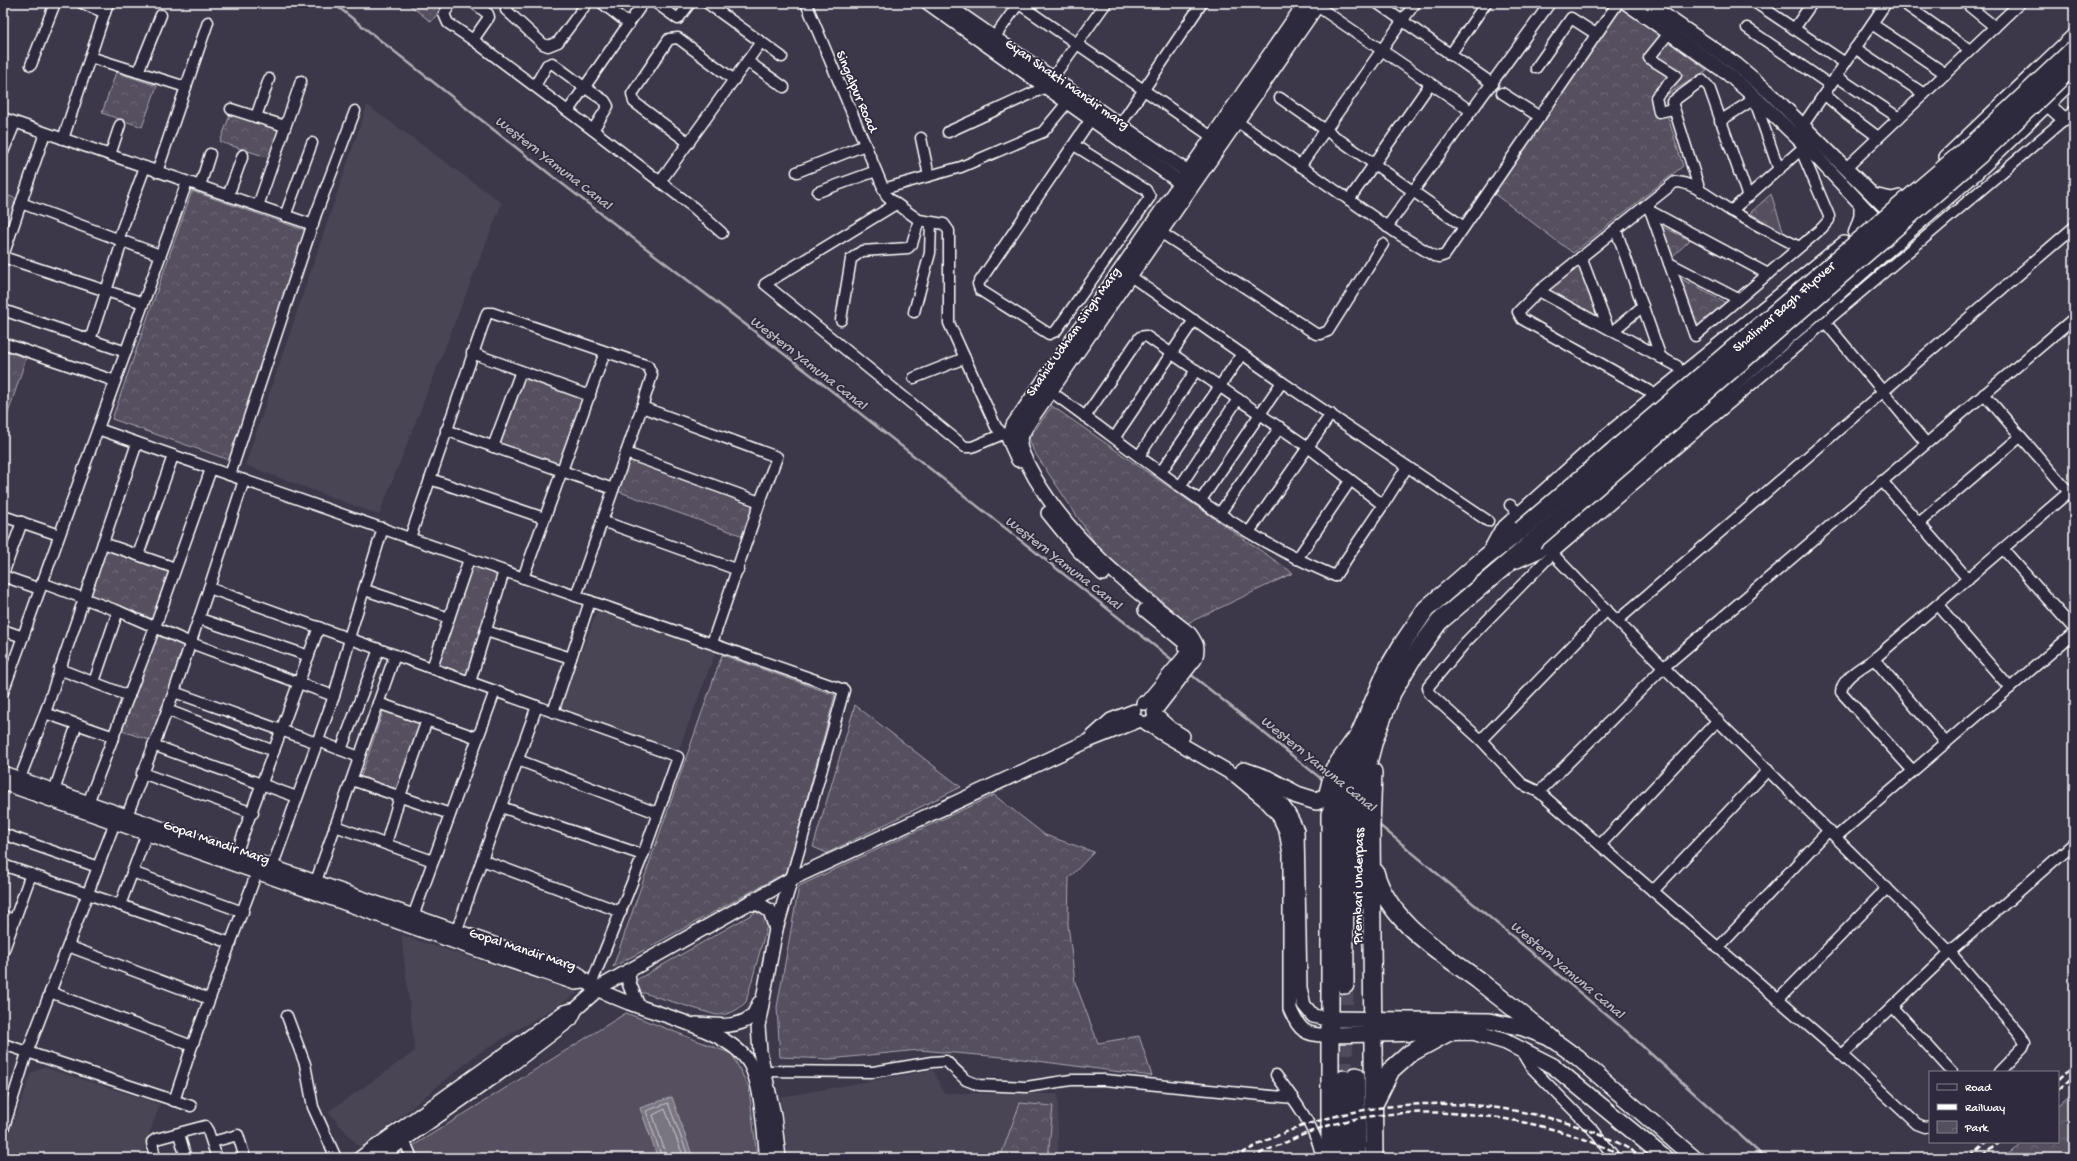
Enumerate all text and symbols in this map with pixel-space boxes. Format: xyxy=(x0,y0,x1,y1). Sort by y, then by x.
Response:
street label: Gyan Shakti Mandir marg xyxy=(1001,36,1132,134)
street label: Singalpur Road xyxy=(831,48,881,137)
water label: Western Yamuna Canal xyxy=(491,112,616,216)
street label: Shalimar Bagh Flyover xyxy=(1730,258,1840,357)
street label: Shahid Udham Singh Marg xyxy=(1023,264,1125,400)
water label: Western Yamuna Canal xyxy=(746,312,871,416)
water label: Western Yamuna Canal xyxy=(1001,512,1126,616)
water label: Western Yamuna Canal xyxy=(1256,713,1380,818)
street label: Gopal Mandir Marg xyxy=(161,817,272,870)
street label: Prembari Underpass xyxy=(1350,827,1369,945)
water label: Western Yamuna Canal xyxy=(1506,918,1629,1024)
street label: Gopal Mandir Marg xyxy=(467,925,578,976)
legend xyxy=(1929,1071,2059,1143)
text: Road xyxy=(1965,1082,1992,1096)
text: Railway xyxy=(1965,1102,2005,1116)
text: Park xyxy=(1964,1122,1990,1136)

